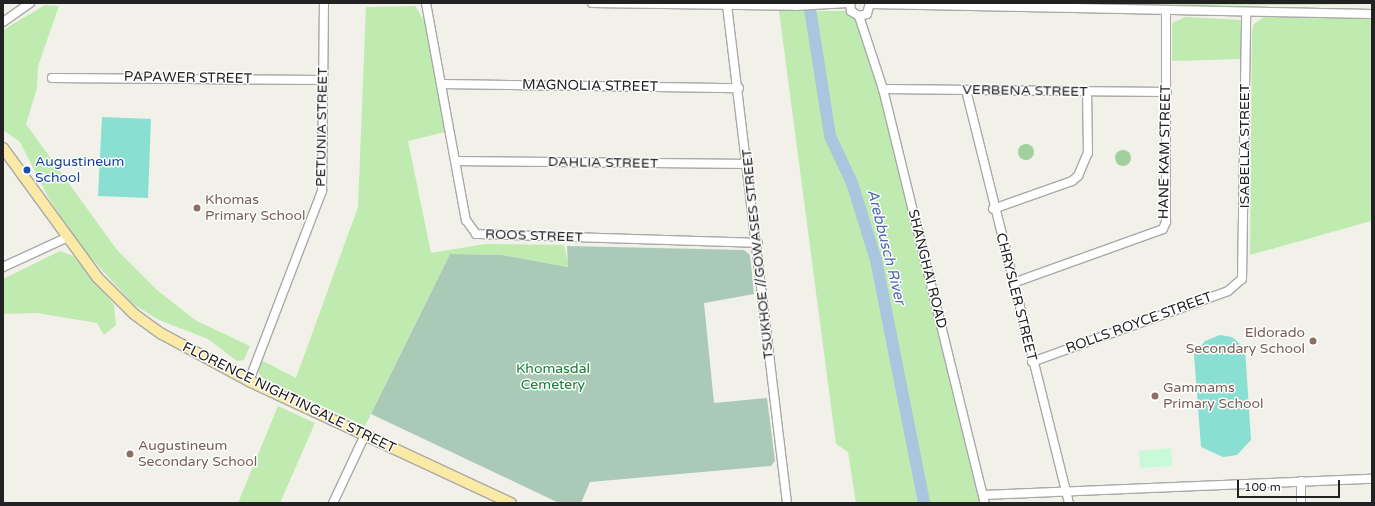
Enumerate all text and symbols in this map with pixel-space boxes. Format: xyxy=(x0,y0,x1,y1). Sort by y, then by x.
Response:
street label: PETUNIA STREET xyxy=(313,67,331,187)
street label: PAPAWER STREET xyxy=(124,68,252,88)
street label: MAGNOLIA STREET xyxy=(522,76,658,96)
street label: VERBENA STREET xyxy=(962,82,1088,100)
street label: ISABELLA STREET xyxy=(1237,84,1253,208)
street label: HANE KAM STREET xyxy=(1155,85,1175,219)
street label: TSUKHOE //GOWASES STREET xyxy=(739,148,777,360)
place label: Augustineum School xyxy=(35,154,124,186)
street label: DAHLIA STREET xyxy=(548,154,658,172)
marker: Augustineum School xyxy=(22,165,32,175)
water label: Arebbusch River xyxy=(863,188,909,306)
place label: Khomas Primary School xyxy=(205,192,306,224)
marker: Khomas Primary School xyxy=(192,203,202,213)
street label: SHANGHAI ROAD xyxy=(904,208,950,330)
street label: ROOS STREET xyxy=(485,226,583,246)
street label: CHRYSLER STREET xyxy=(992,231,1040,363)
street label: ROLLS ROYCE STREET xyxy=(1064,289,1214,357)
place label: Eldorado Secondary School xyxy=(1186,325,1305,358)
marker: Eldorado Secondary School xyxy=(1308,336,1318,346)
street label: FLORENCE NIGHTINGALE STREET xyxy=(180,339,398,457)
park label: Khomasdal Cemetery xyxy=(516,361,590,394)
place label: Gammams Primary School xyxy=(1163,380,1264,412)
marker: Gammams Primary School xyxy=(1150,391,1160,401)
place label: Augustineum Secondary School xyxy=(138,438,257,470)
marker: Augustineum Secondary School xyxy=(125,449,135,459)
scale bar xyxy=(1239,472,1342,498)
text: 100 m xyxy=(1244,480,1281,494)

